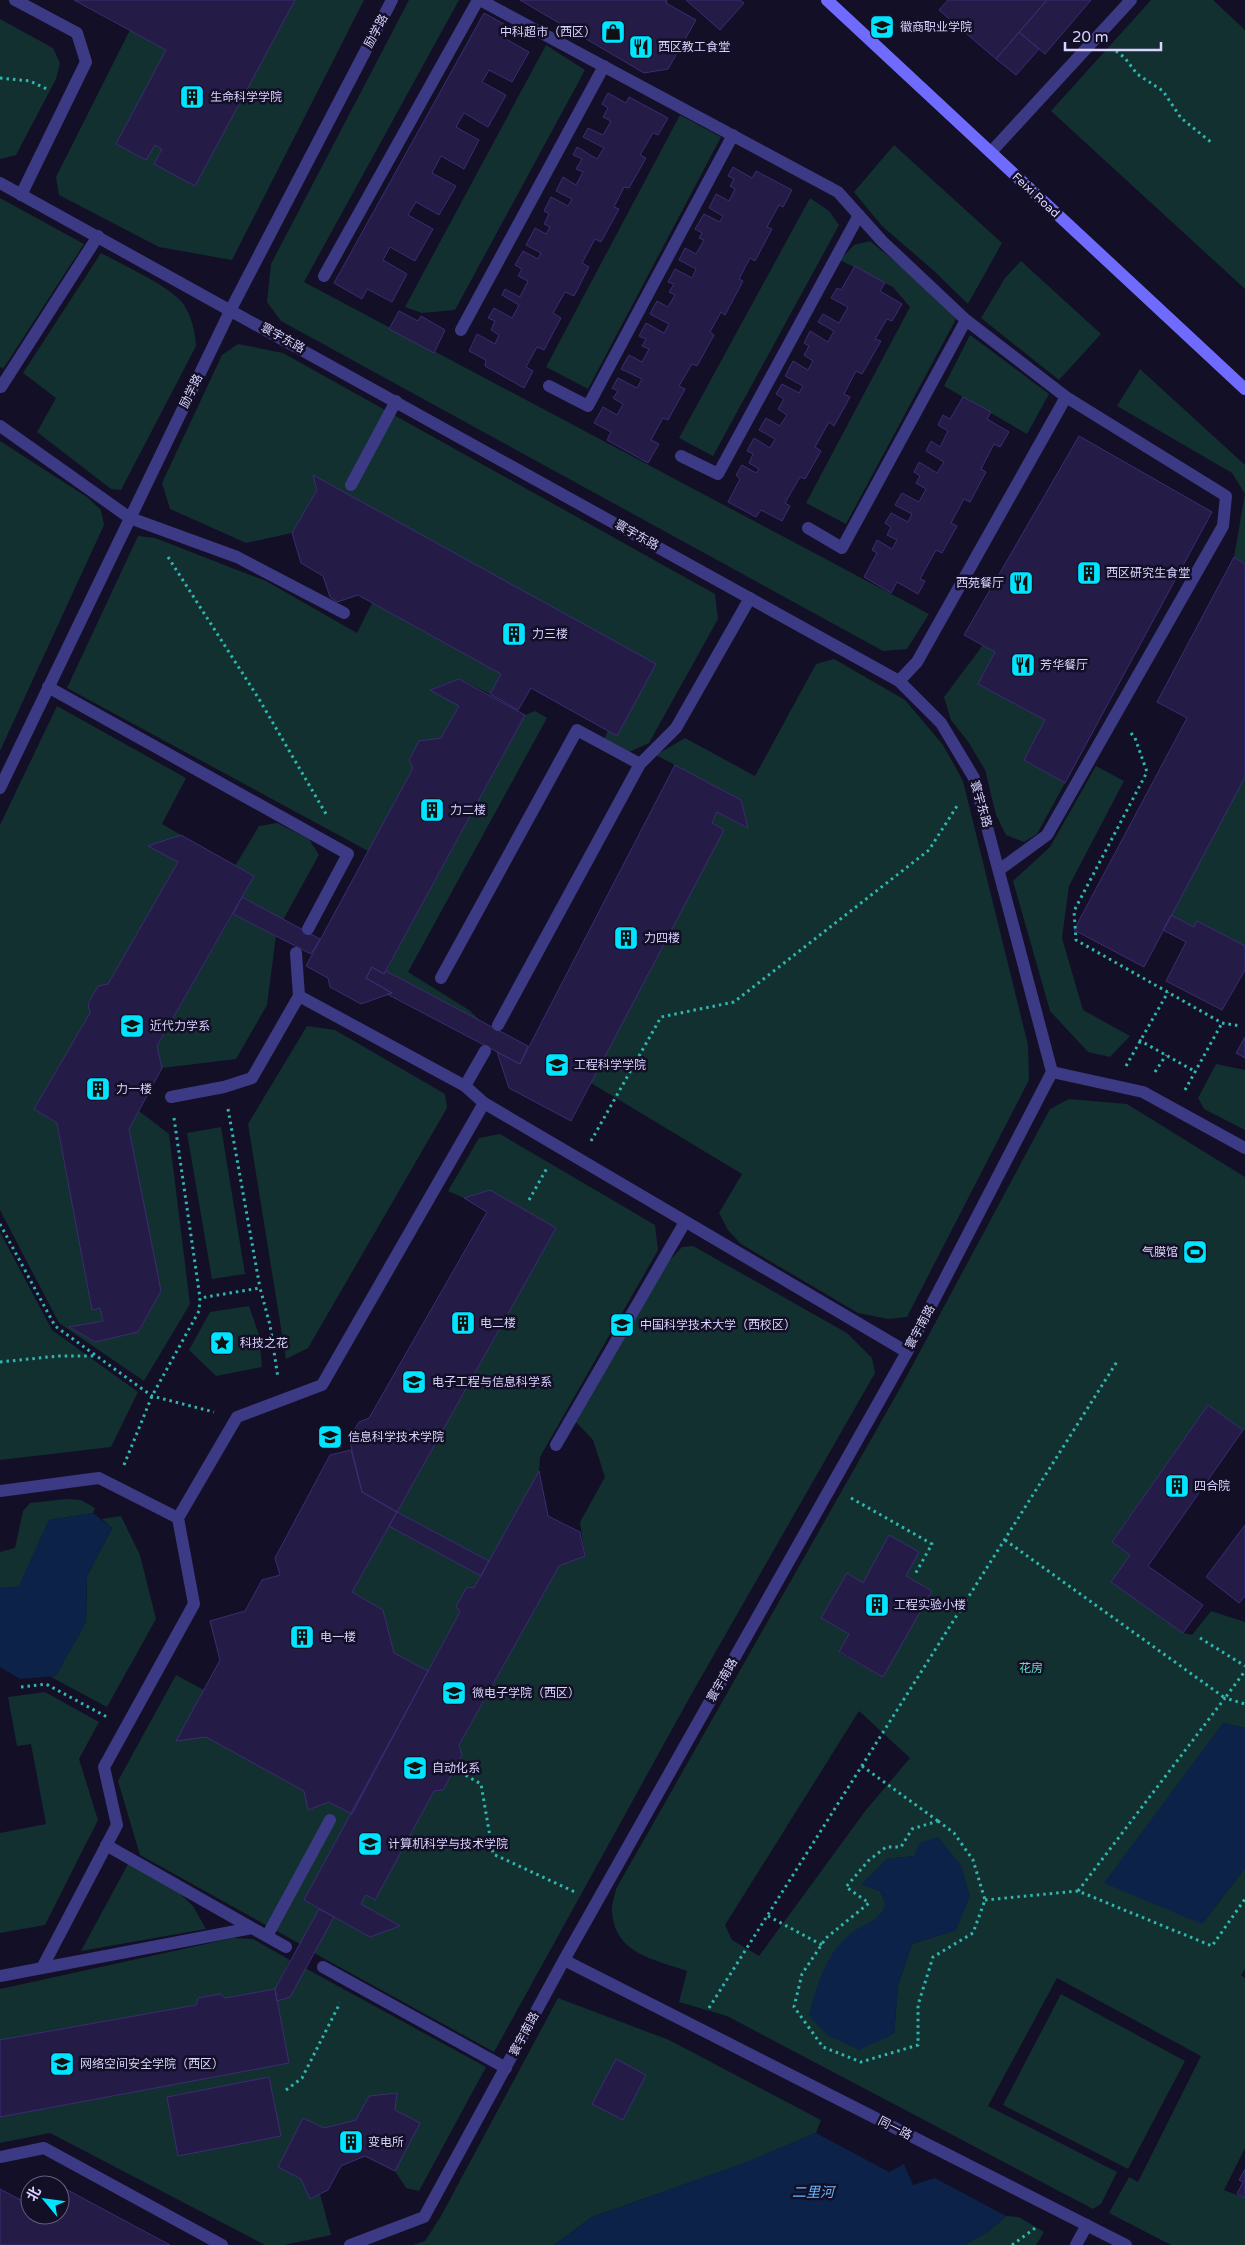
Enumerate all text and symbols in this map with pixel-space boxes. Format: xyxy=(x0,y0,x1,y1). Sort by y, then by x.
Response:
street label: 励学路 xyxy=(361,12,391,50)
school or university icon: 徽商职业学院 xyxy=(869,14,895,40)
shop icon: 中科超市（西区） xyxy=(600,19,626,45)
place label: 徽商职业学院 xyxy=(900,20,972,34)
scale bar xyxy=(1065,20,1161,52)
place label: 中科超市（西区） xyxy=(500,25,596,39)
text: 20 m xyxy=(1072,28,1109,46)
restaurant icon: 西区教工食堂 xyxy=(628,34,654,60)
place label: 西区教工食堂 xyxy=(658,40,730,54)
building icon: 生命科学学院 xyxy=(179,84,205,110)
place label: 生命科学学院 xyxy=(210,90,282,104)
street label: Feixi Road xyxy=(1010,170,1062,220)
street label: 寰宇东路 xyxy=(259,320,307,356)
street label: 励学路 xyxy=(177,372,205,410)
street label: 寰宇东路 xyxy=(613,517,661,553)
building icon: 西区研究生食堂 xyxy=(1076,560,1102,586)
place label: 西区研究生食堂 xyxy=(1106,566,1190,580)
restaurant icon: 西苑餐厅 xyxy=(1008,570,1034,596)
place label: 西苑餐厅 xyxy=(956,576,1004,590)
building icon: 力三楼 xyxy=(501,621,527,647)
place label: 力三楼 xyxy=(532,627,568,641)
restaurant icon: 芳华餐厅 xyxy=(1010,652,1036,678)
place label: 芳华餐厅 xyxy=(1040,658,1088,672)
street label: 寰宇东路 xyxy=(968,779,994,829)
building icon: 力二楼 xyxy=(419,797,445,823)
place label: 力二楼 xyxy=(450,803,486,817)
building icon: 力四楼 xyxy=(613,925,639,951)
place label: 力四楼 xyxy=(644,931,680,945)
school or university icon: 近代力学系 xyxy=(119,1013,145,1039)
place label: 近代力学系 xyxy=(150,1019,210,1033)
school or university icon: 工程科学学院 xyxy=(544,1052,570,1078)
place label: 工程科学学院 xyxy=(574,1058,646,1072)
building icon: 力一楼 xyxy=(85,1076,111,1102)
place label: 力一楼 xyxy=(116,1082,152,1096)
sports icon: 气膜馆 xyxy=(1182,1239,1208,1265)
place label: 气膜馆 xyxy=(1142,1245,1178,1259)
street label: 寰宇南路 xyxy=(903,1303,937,1351)
building icon: 电二楼 xyxy=(450,1310,476,1336)
school or university icon: 中国科学技术大学（西校区） xyxy=(609,1312,635,1338)
place label: 电二楼 xyxy=(480,1316,516,1330)
place label: 中国科学技术大学（西校区） xyxy=(640,1318,796,1332)
place icon: 科技之花 xyxy=(209,1330,235,1356)
place label: 科技之花 xyxy=(240,1336,288,1350)
school or university icon: 电子工程与信息科学系 xyxy=(401,1369,427,1395)
place label: 电子工程与信息科学系 xyxy=(432,1375,552,1389)
school or university icon: 信息科学技术学院 xyxy=(317,1424,343,1450)
place label: 信息科学技术学院 xyxy=(348,1430,444,1444)
building icon: 四合院 xyxy=(1164,1473,1190,1499)
place label: 四合院 xyxy=(1194,1479,1230,1493)
building icon: 工程实验小楼 xyxy=(864,1592,890,1618)
place label: 工程实验小楼 xyxy=(894,1598,966,1612)
building icon: 电一楼 xyxy=(289,1624,315,1650)
place label: 电一楼 xyxy=(320,1630,356,1644)
street label: 寰宇南路 xyxy=(704,1656,740,1704)
park label: 花房 xyxy=(1019,1661,1043,1675)
school or university icon: 微电子学院（西区） xyxy=(441,1680,467,1706)
place label: 微电子学院（西区） xyxy=(472,1686,580,1700)
school or university icon: 自动化系 xyxy=(402,1755,428,1781)
place label: 自动化系 xyxy=(432,1761,480,1775)
school or university icon: 计算机科学与技术学院 xyxy=(357,1831,383,1857)
place label: 计算机科学与技术学院 xyxy=(388,1837,508,1851)
street label: 寰宇南路 xyxy=(507,2010,541,2058)
school or university icon: 网络空间安全学院（西区） xyxy=(49,2051,75,2077)
place label: 网络空间安全学院（西区） xyxy=(80,2057,224,2071)
street label: 同一路 xyxy=(876,2114,914,2142)
building icon: 变电所 xyxy=(338,2129,364,2155)
place label: 变电所 xyxy=(368,2135,404,2149)
north arrow xyxy=(20,2175,70,2225)
text: 北 xyxy=(23,2184,45,2204)
water label: 二里河 xyxy=(792,2184,837,2201)

